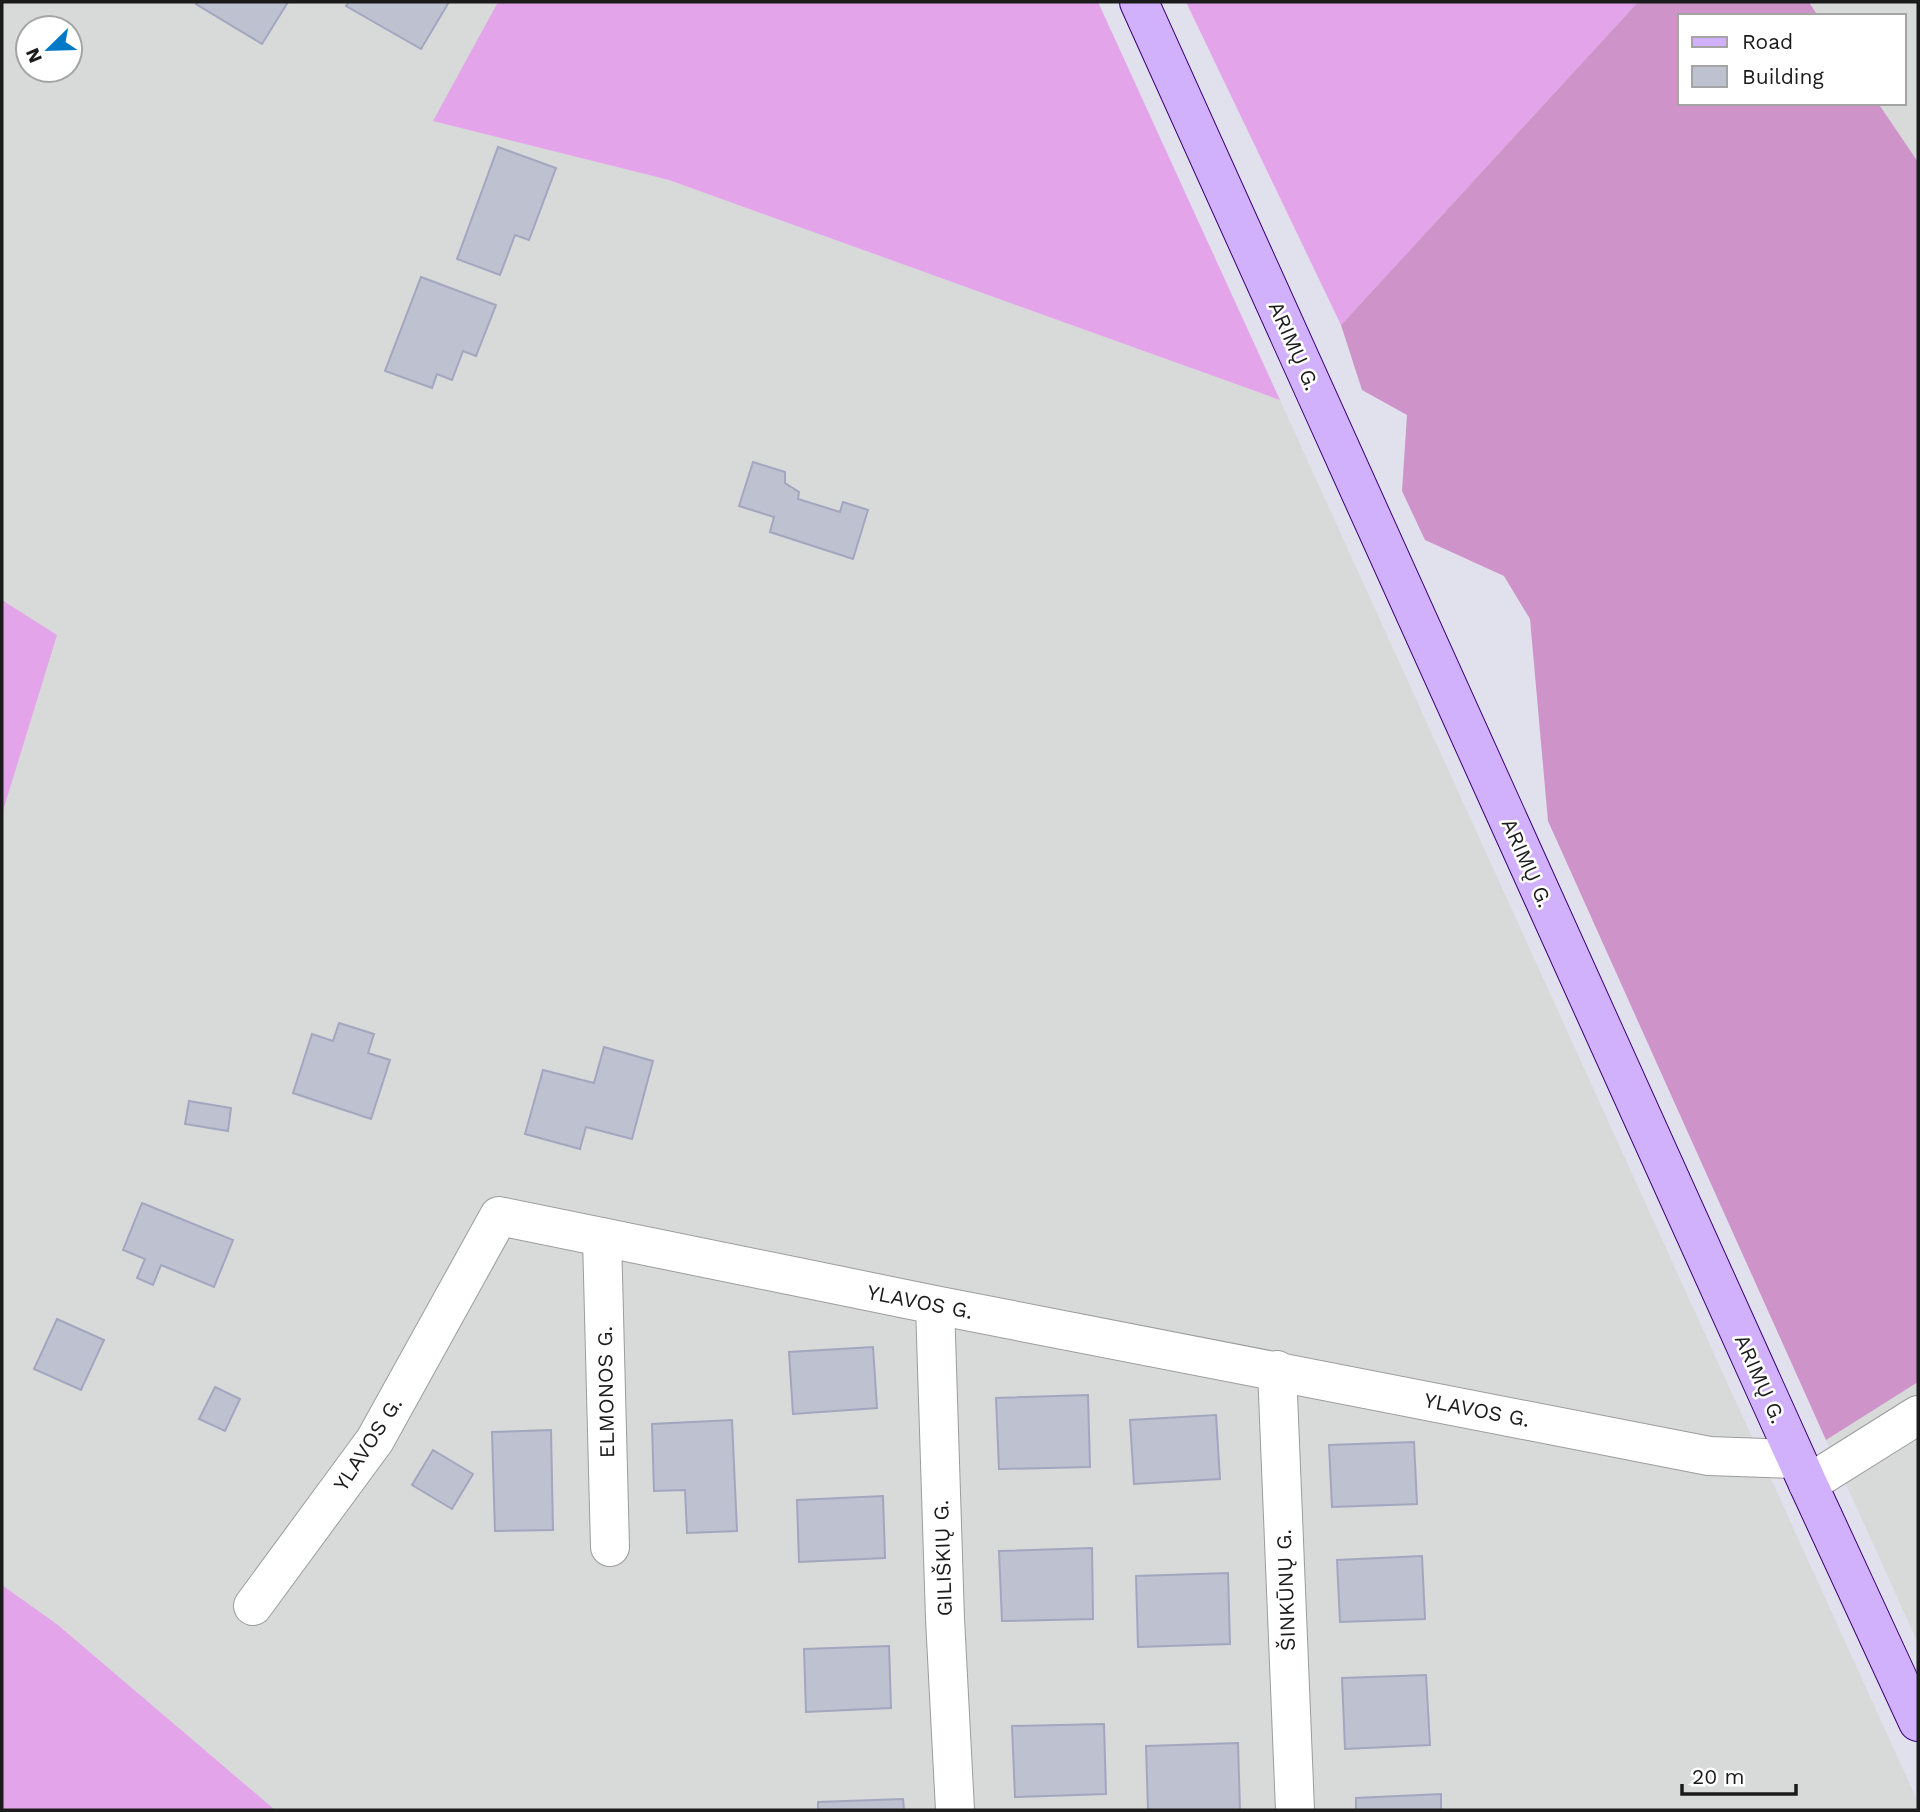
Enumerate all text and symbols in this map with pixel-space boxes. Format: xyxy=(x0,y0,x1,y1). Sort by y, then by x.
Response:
north arrow xyxy=(14,14,84,84)
legend xyxy=(1678,14,1906,105)
text: Road xyxy=(1742,29,1793,54)
text: N xyxy=(20,44,47,66)
text: Building xyxy=(1742,64,1824,89)
street label: ARIMŲ G. xyxy=(1264,297,1325,394)
street label: ARIMŲ G. xyxy=(1497,814,1558,911)
street label: YLAVOS G. xyxy=(865,1279,975,1324)
street label: ELMONOS G. xyxy=(592,1326,619,1458)
street label: ARIMŲ G. xyxy=(1730,1330,1791,1427)
street label: YLAVOS G. xyxy=(1422,1387,1532,1432)
street label: YLAVOS G. xyxy=(328,1392,407,1495)
street label: GILIŠKIŲ G. xyxy=(928,1499,957,1617)
street label: ŠINKŪNŲ G. xyxy=(1271,1529,1300,1651)
scale bar xyxy=(1682,1752,1796,1796)
text: 20 m xyxy=(1692,1764,1744,1789)

